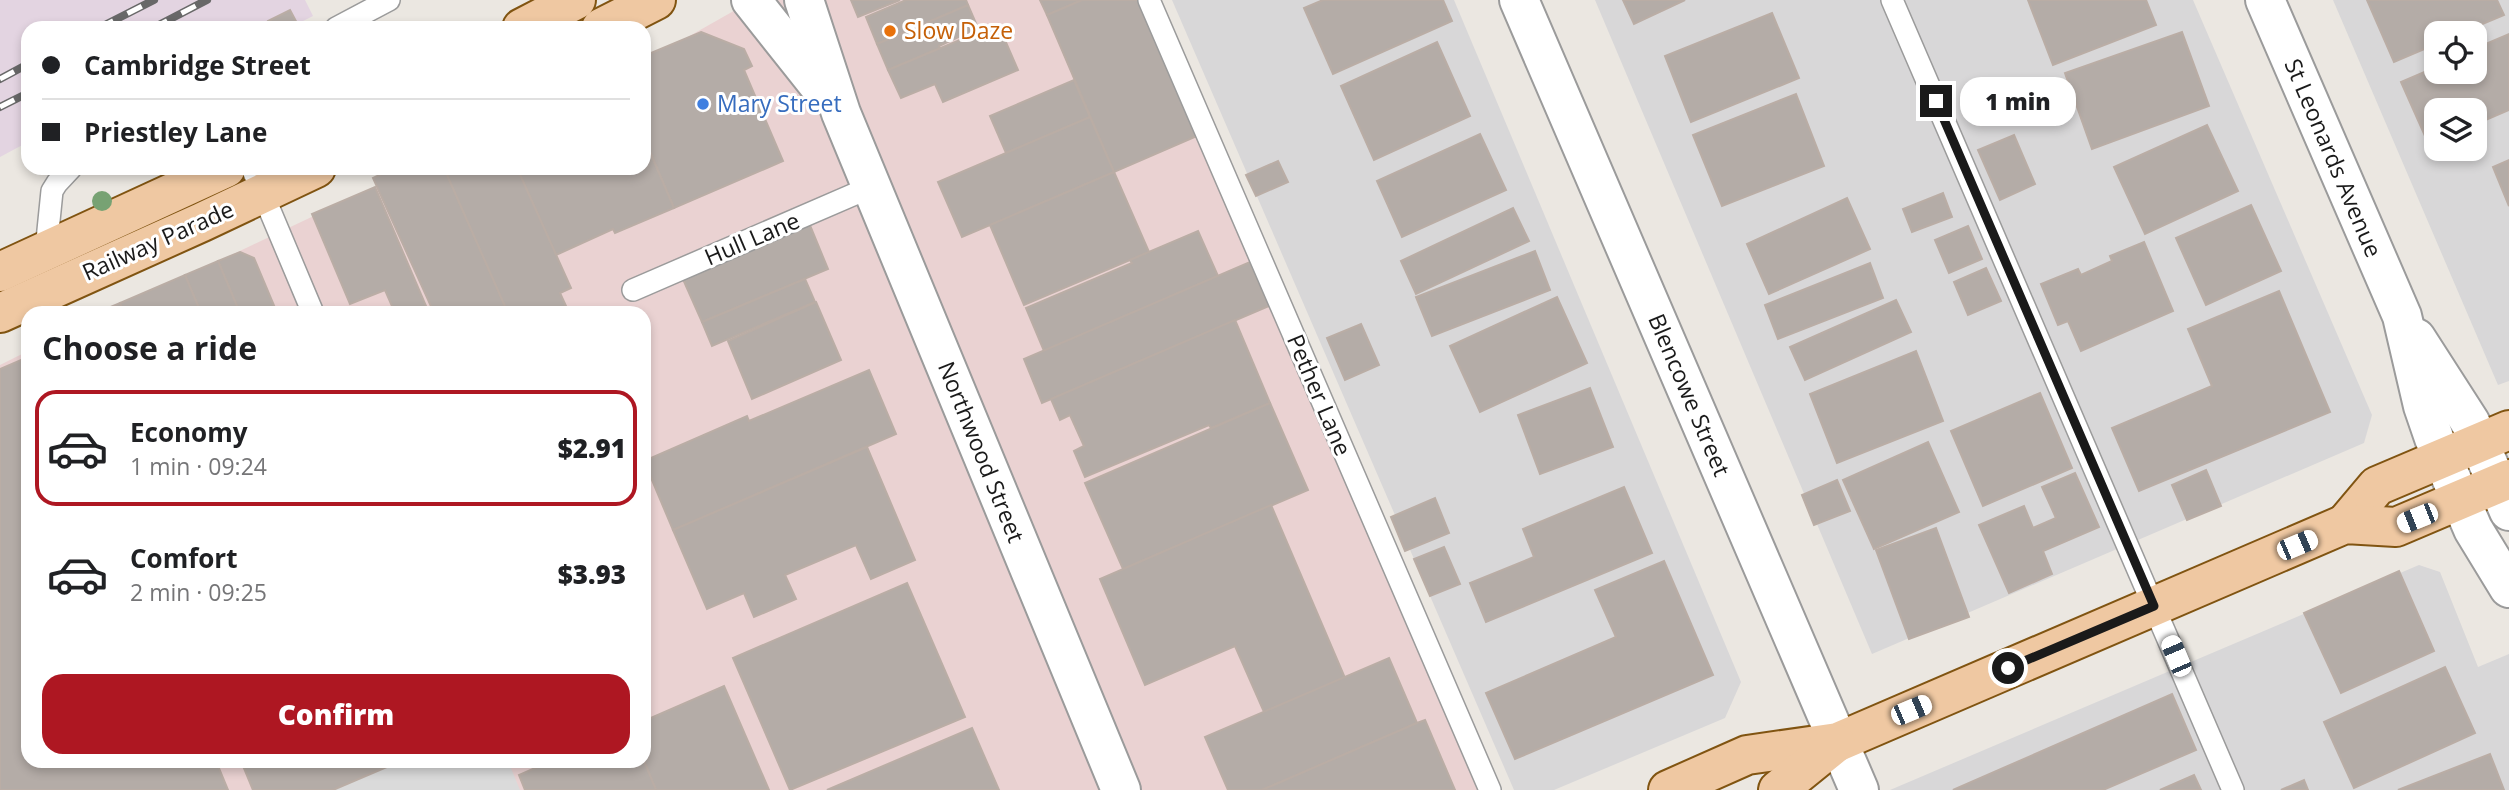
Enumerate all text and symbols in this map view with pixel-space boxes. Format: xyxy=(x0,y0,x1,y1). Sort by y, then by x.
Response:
place label: Slow Daze xyxy=(904,14,1013,46)
map controls xyxy=(2424,21,2487,161)
button: locate xyxy=(2424,21,2487,84)
marker: Slow Daze xyxy=(882,23,898,39)
text: Cambridge Street xyxy=(84,47,311,83)
street label: St Leonards Avenue xyxy=(2278,53,2390,262)
callout: 1 min xyxy=(1960,76,2076,126)
route end xyxy=(1920,85,1952,117)
text: 1 min xyxy=(1985,85,2051,117)
place label: Mary Street xyxy=(717,87,842,119)
marker: Mary Street xyxy=(695,96,711,112)
button: layers xyxy=(2424,98,2487,161)
text: Priestley Lane xyxy=(84,114,267,150)
street label: Railway Parade xyxy=(77,192,238,288)
street label: Hull Lane xyxy=(699,204,804,272)
street label: Blencowe Street xyxy=(1641,309,1739,481)
text: Choose a ride xyxy=(42,326,257,369)
street label: Pether Lane xyxy=(1280,329,1360,460)
street label: Northwood Street xyxy=(931,356,1033,547)
text: Economy xyxy=(130,414,248,450)
icon: car xyxy=(46,417,109,480)
text: $2.91 xyxy=(558,430,626,466)
text: 1 min · 09:24 xyxy=(130,450,267,482)
car xyxy=(2394,500,2441,536)
car xyxy=(2274,527,2321,563)
text: Comfort xyxy=(130,540,237,576)
icon: car xyxy=(46,543,109,606)
text: $3.93 xyxy=(558,556,626,592)
text: 2 min · 09:25 xyxy=(130,576,267,608)
car xyxy=(2159,633,2194,679)
route start xyxy=(1992,652,2024,684)
button: Confirm xyxy=(42,674,630,754)
car xyxy=(1888,692,1935,728)

